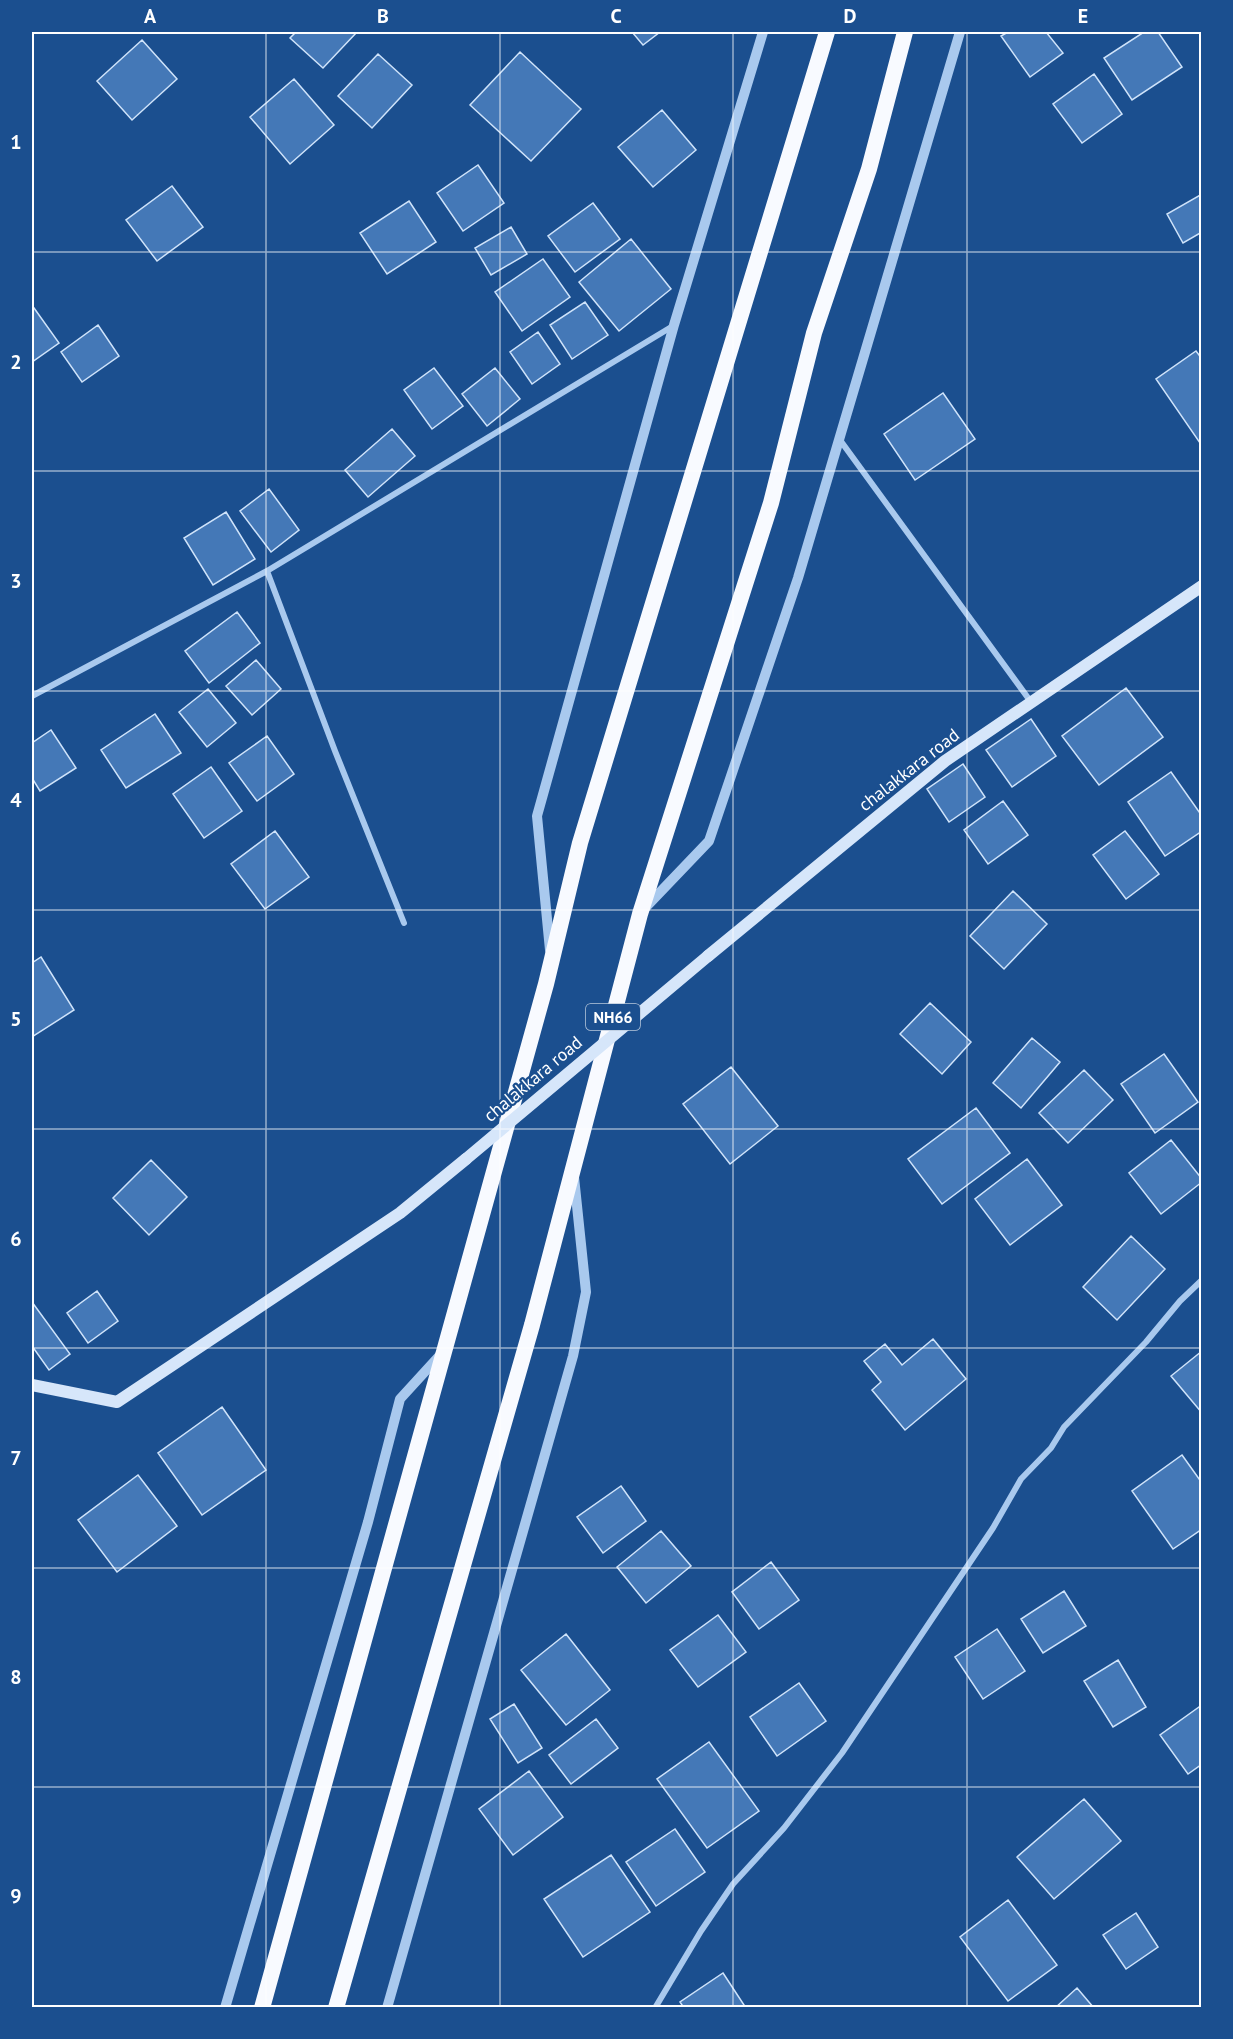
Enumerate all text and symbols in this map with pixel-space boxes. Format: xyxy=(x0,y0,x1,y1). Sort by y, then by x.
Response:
text: A xyxy=(144,3,157,29)
text: B xyxy=(377,3,389,29)
text: C xyxy=(610,3,622,29)
text: D xyxy=(844,3,857,29)
text: E xyxy=(1078,3,1088,29)
text: 1 xyxy=(10,129,22,155)
text: 2 xyxy=(10,349,22,375)
text: 3 xyxy=(10,568,22,594)
street label: chalakkara road xyxy=(854,723,964,816)
text: 4 xyxy=(10,787,22,813)
road number: NH66 xyxy=(586,1004,640,1030)
text: 5 xyxy=(10,1006,22,1032)
street label: chalakkara road xyxy=(479,1031,587,1126)
text: 6 xyxy=(10,1226,22,1252)
text: 7 xyxy=(10,1445,22,1471)
text: 8 xyxy=(10,1664,22,1690)
text: 9 xyxy=(10,1883,22,1909)

